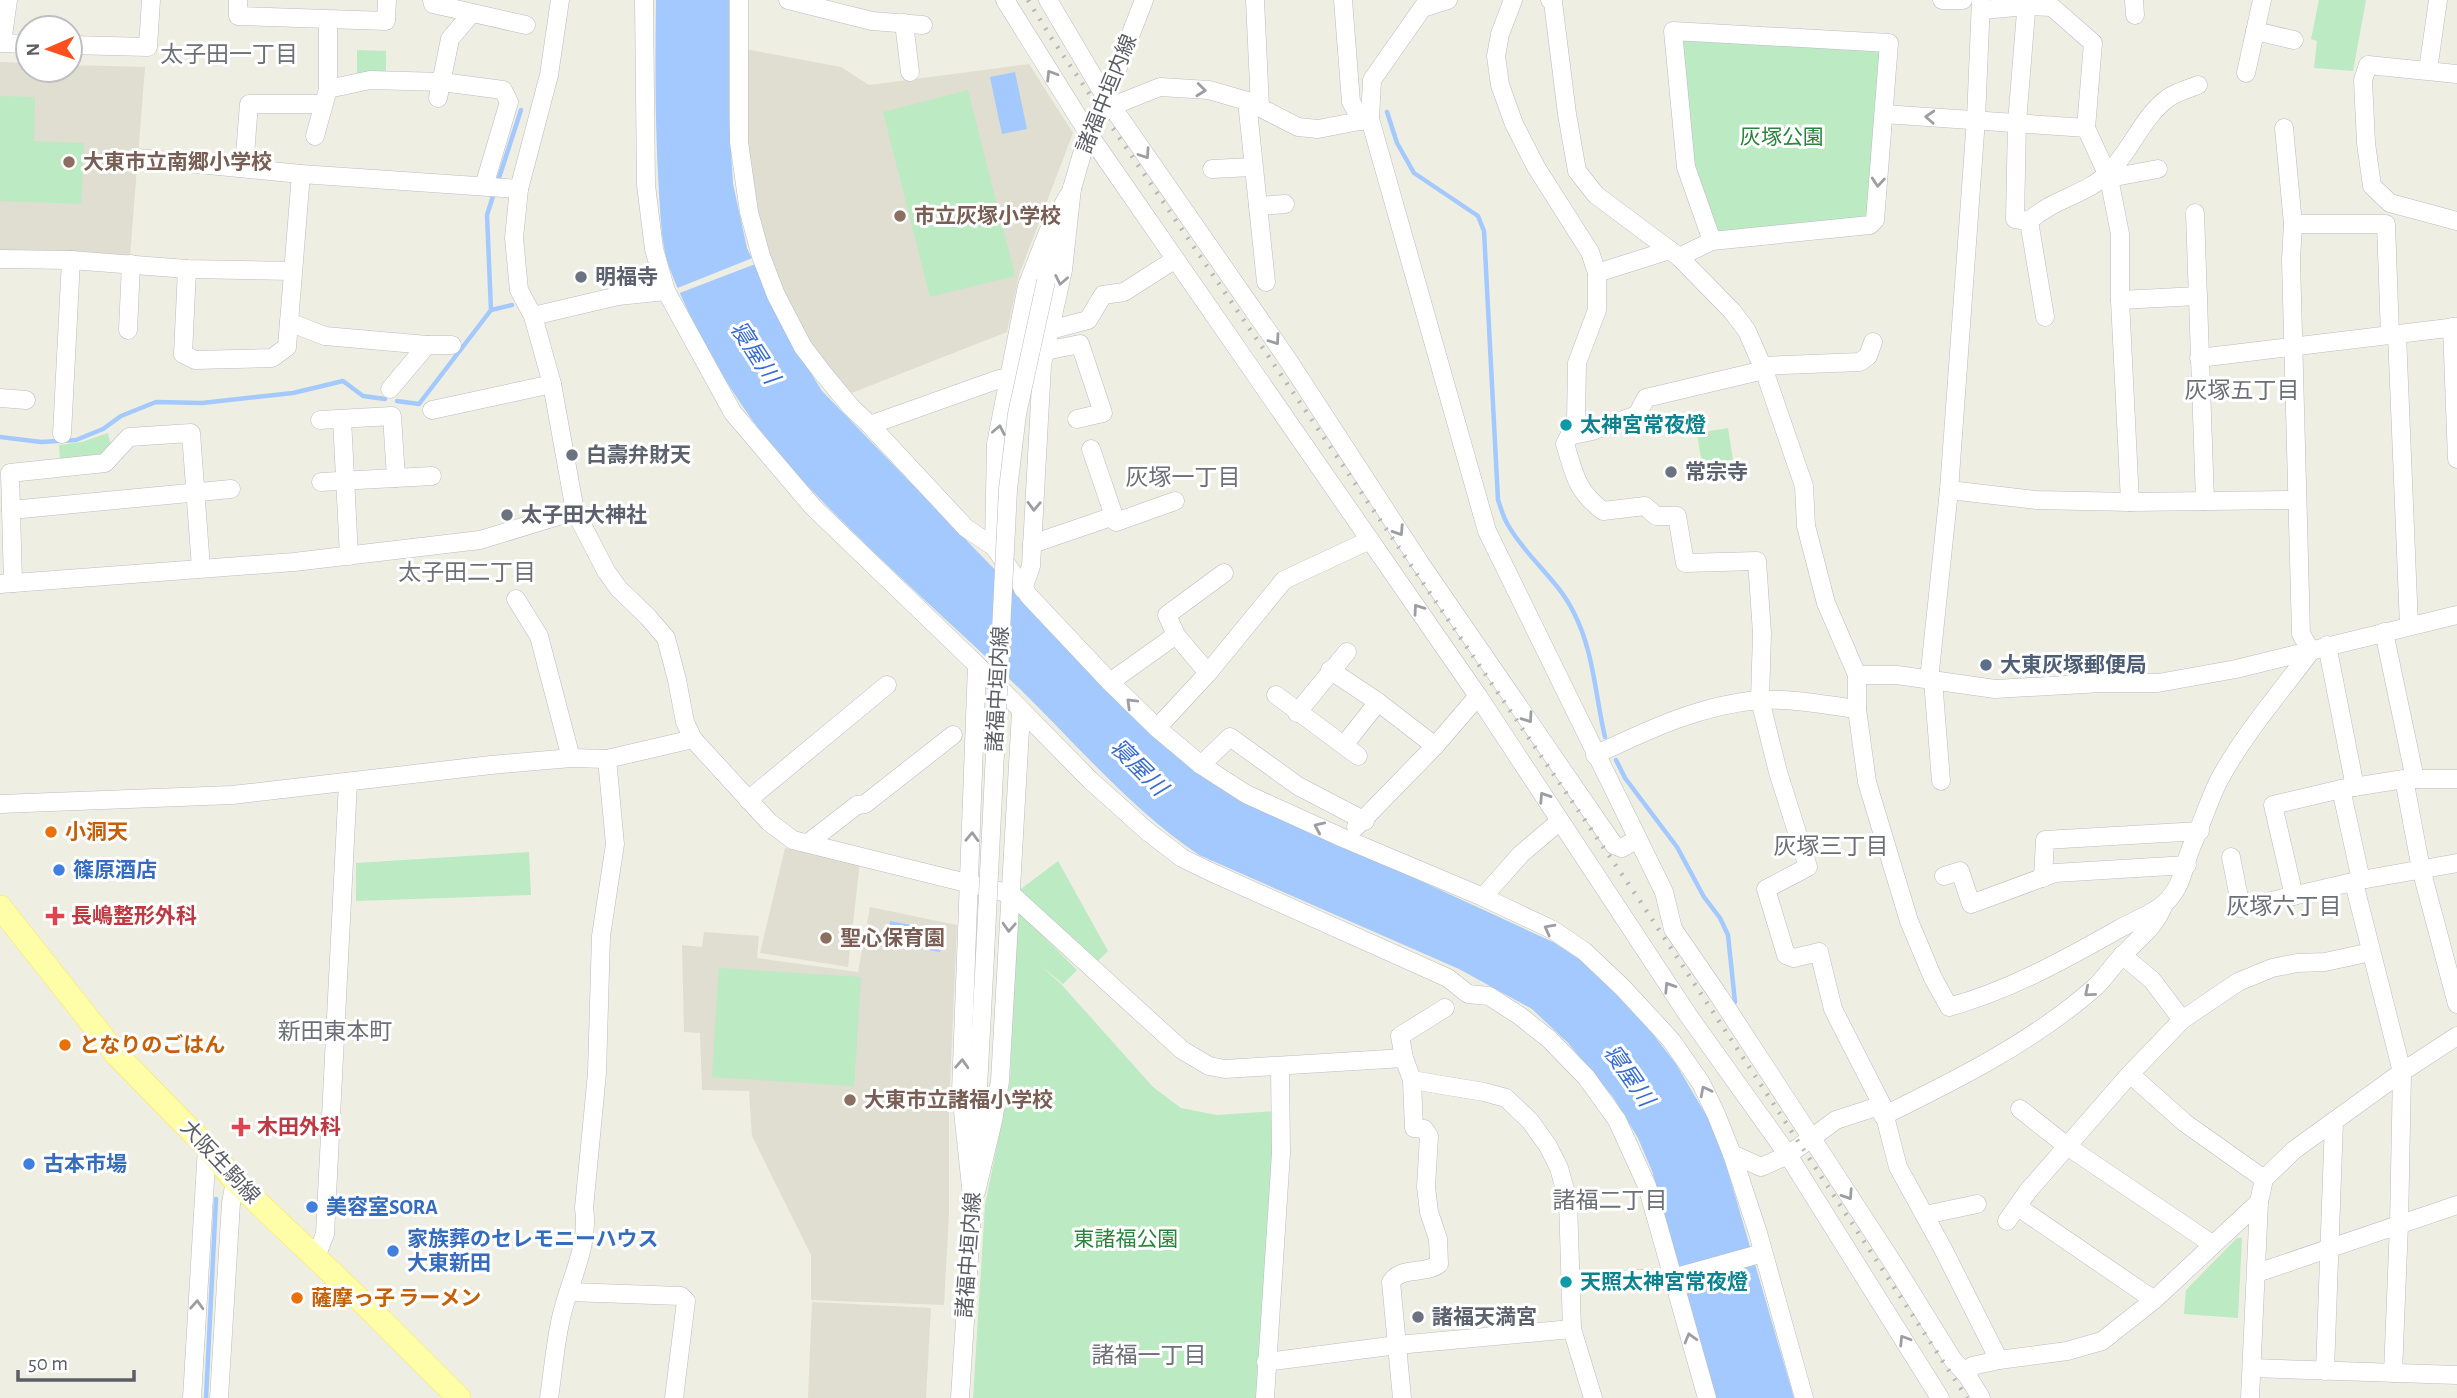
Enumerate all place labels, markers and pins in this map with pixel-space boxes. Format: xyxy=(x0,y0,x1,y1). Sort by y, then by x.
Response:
place label: 大東市立南郷小学校 xyxy=(83,151,272,173)
marker: 大東市立南郷小学校 xyxy=(61,154,77,170)
place label: 市立灰塚小学校 xyxy=(914,205,1061,227)
marker: 市立灰塚小学校 xyxy=(892,208,908,224)
place label: 明福寺 xyxy=(595,266,658,288)
marker: 明福寺 xyxy=(573,269,589,285)
place label: 太神宮常夜燈 xyxy=(1580,413,1706,436)
marker: 太神宮常夜燈 xyxy=(1558,417,1574,433)
place label: 白壽弁財天 xyxy=(586,444,691,466)
marker: 白壽弁財天 xyxy=(564,447,580,463)
place label: 常宗寺 xyxy=(1685,461,1748,483)
marker: 常宗寺 xyxy=(1663,464,1679,480)
place label: 太子田大神社 xyxy=(521,503,647,526)
marker: 太子田大神社 xyxy=(499,507,515,523)
place label: 大東灰塚郵便局 xyxy=(2000,654,2147,676)
marker: 大東灰塚郵便局 xyxy=(1978,657,1994,673)
place label: 小洞天 xyxy=(65,821,128,843)
marker: 小洞天 xyxy=(43,824,59,840)
place label: 篠原酒店 xyxy=(73,859,157,881)
marker: 篠原酒店 xyxy=(51,862,67,878)
place label: 長嶋整形外科 xyxy=(71,904,197,927)
marker: 長嶋整形外科 xyxy=(45,906,65,926)
place label: 聖心保育園 xyxy=(840,927,945,949)
marker: 聖心保育園 xyxy=(818,930,834,946)
place label: となりのごはん xyxy=(79,1033,225,1056)
marker: となりのごはん xyxy=(57,1037,73,1053)
place label: 大東市立諸福小学校 xyxy=(864,1089,1053,1111)
marker: 大東市立諸福小学校 xyxy=(842,1092,858,1108)
place label: 木田外科 xyxy=(257,1115,341,1138)
marker: 木田外科 xyxy=(231,1117,251,1137)
place label: 古本市場 xyxy=(43,1153,127,1175)
marker: 古本市場 xyxy=(21,1156,37,1172)
place label: 美容室SORA xyxy=(326,1196,438,1218)
marker: 美容室SORA xyxy=(304,1199,320,1215)
place label: 家族葬のセレモニーハウス 大東新田 xyxy=(407,1227,659,1274)
marker: 家族葬のセレモニーハウス 大東新田 xyxy=(385,1243,401,1259)
place label: 天照太神宮常夜燈 xyxy=(1580,1270,1748,1293)
marker: 天照太神宮常夜燈 xyxy=(1558,1274,1574,1290)
place label: 薩摩っ子 ラーメン xyxy=(311,1287,481,1309)
marker: 薩摩っ子 ラーメン xyxy=(289,1290,305,1306)
place label: 諸福天満宮 xyxy=(1432,1306,1537,1328)
marker: 諸福天満宮 xyxy=(1410,1309,1426,1325)

